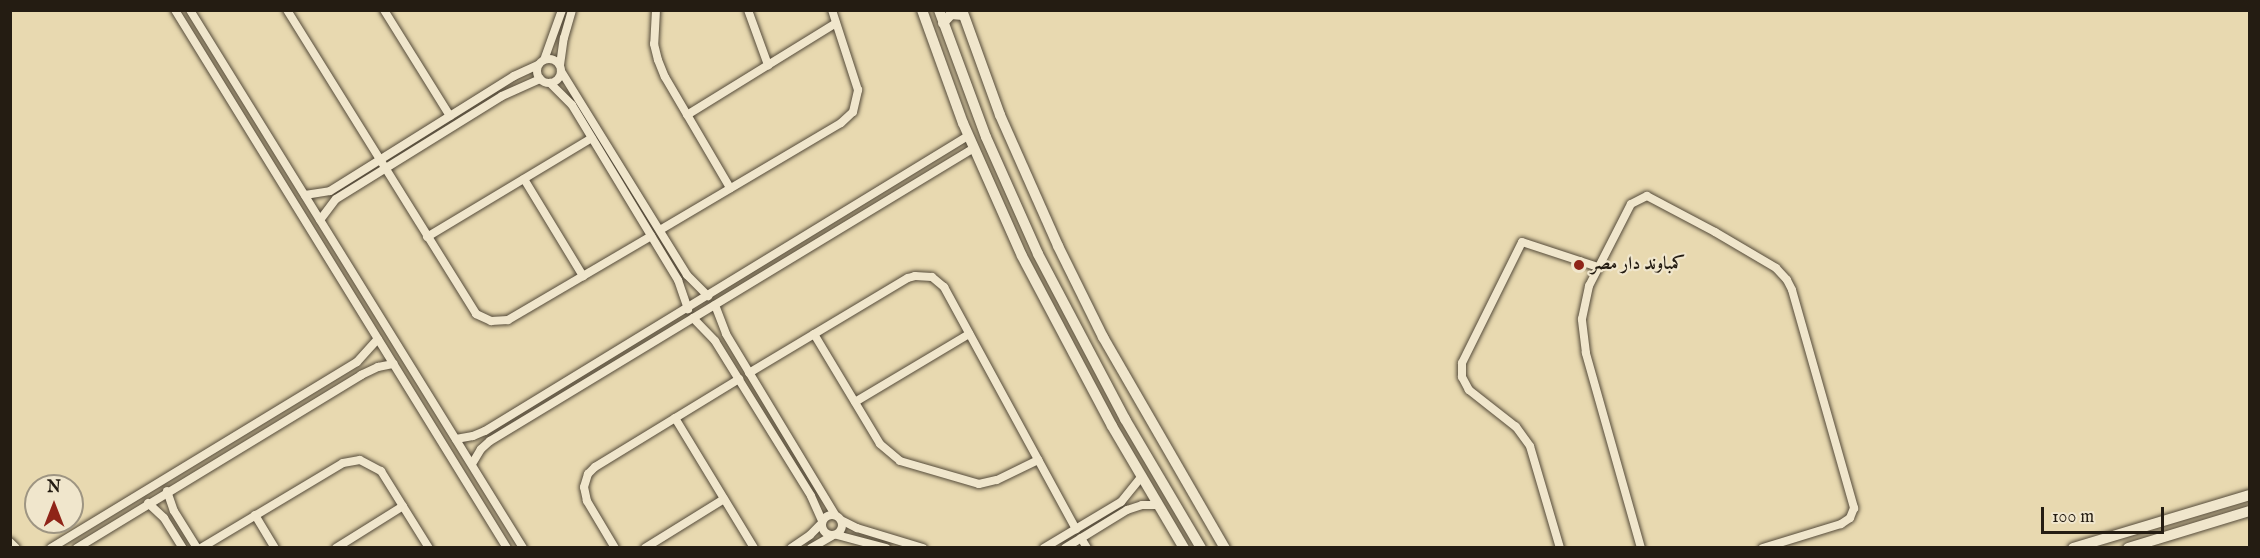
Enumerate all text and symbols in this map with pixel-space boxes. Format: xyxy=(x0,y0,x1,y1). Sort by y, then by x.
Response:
place label: كمباوند دار مصر xyxy=(1591,254,1685,276)
marker: كمباوند دار مصر xyxy=(1572,258,1586,272)
north arrow xyxy=(24,474,84,534)
text: N xyxy=(47,478,61,498)
scale bar xyxy=(2044,495,2167,533)
text: 100 m xyxy=(2052,506,2094,529)

